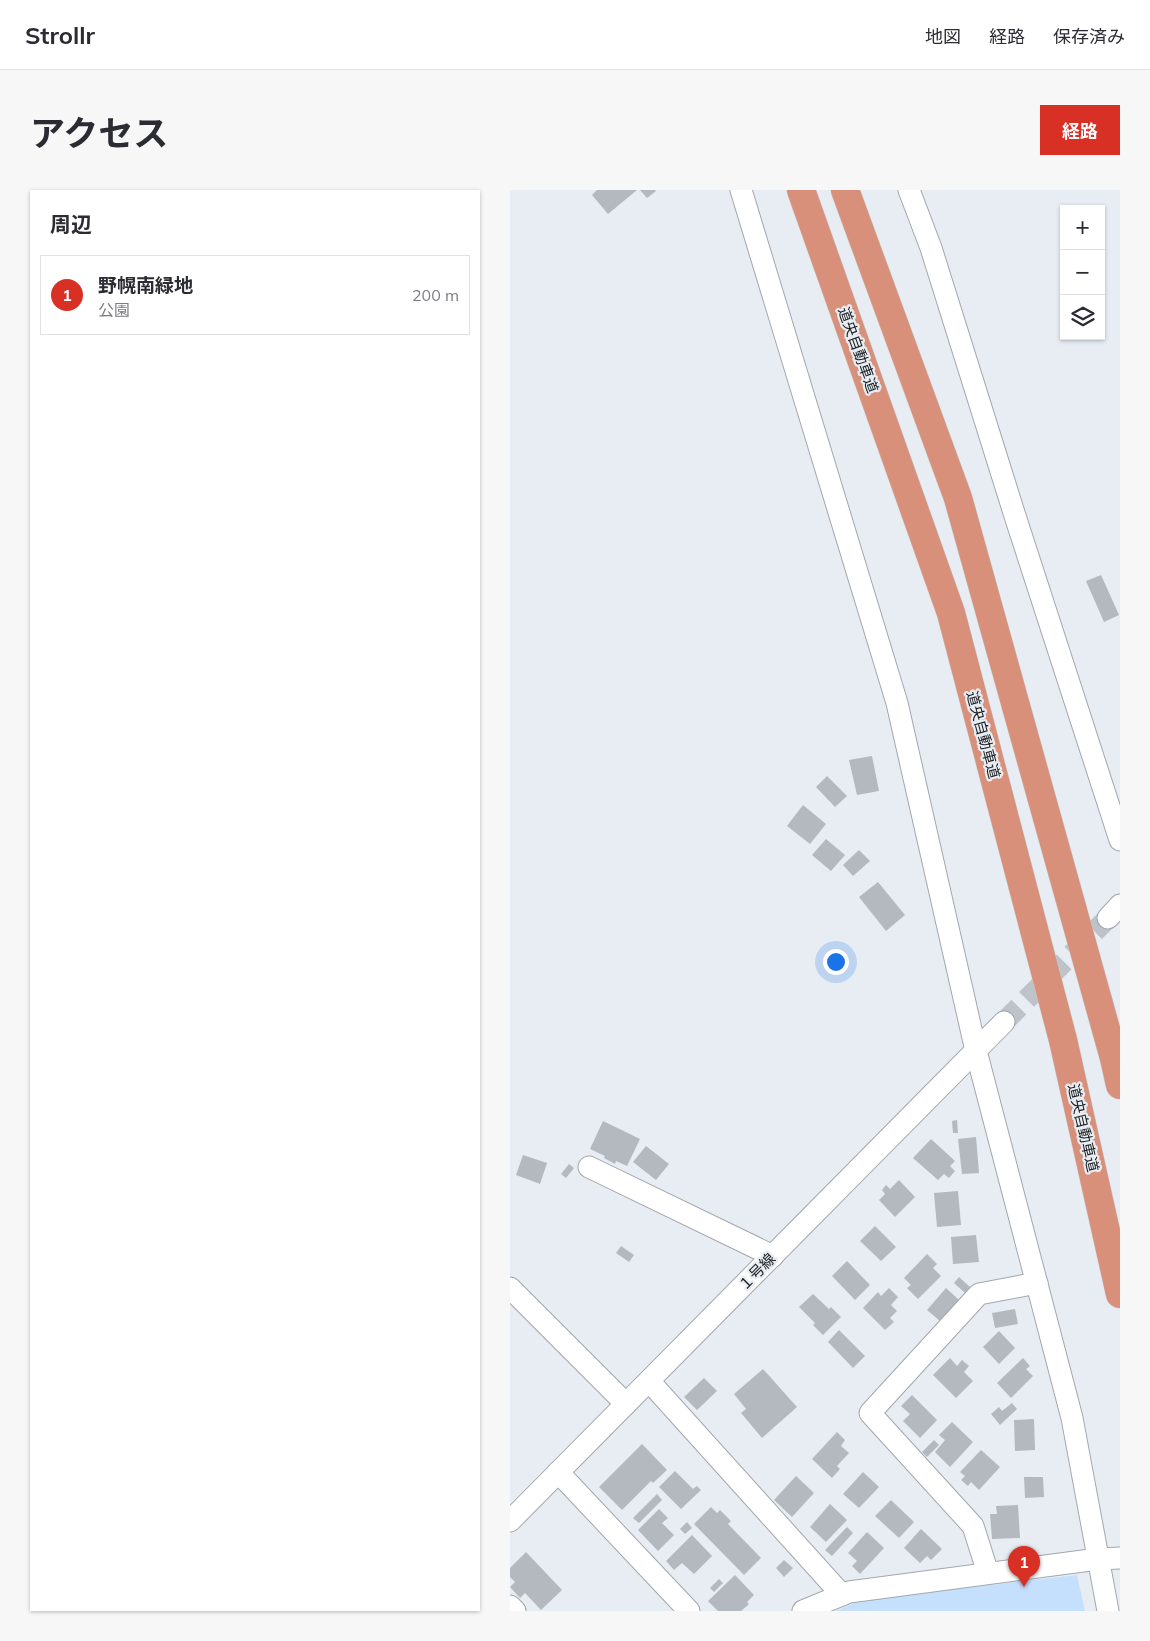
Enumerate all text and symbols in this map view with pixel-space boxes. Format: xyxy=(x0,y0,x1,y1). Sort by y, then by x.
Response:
text: Strollr xyxy=(25,20,95,50)
text: 地図 xyxy=(925,25,961,48)
text: 経路 xyxy=(989,25,1025,48)
text: 保存済み xyxy=(1053,25,1125,48)
button: 経路 xyxy=(1040,105,1120,155)
text: アクセス xyxy=(30,111,168,155)
map controls xyxy=(1060,205,1105,340)
button: + xyxy=(1060,205,1105,250)
text: 周辺 xyxy=(50,211,92,237)
button: − xyxy=(1060,250,1105,295)
text: 野幌南緑地 xyxy=(98,273,193,297)
text: 1 xyxy=(62,285,72,305)
text: 200 m xyxy=(412,285,459,305)
button: layers xyxy=(1060,295,1105,340)
text: 公園 xyxy=(98,300,130,320)
street label: 道央自動車道 xyxy=(834,304,883,395)
street label: 道央自動車道 xyxy=(963,689,1004,781)
your location xyxy=(823,949,849,975)
street label: 道央自動車道 xyxy=(1064,1082,1103,1174)
street label: １号線 xyxy=(734,1249,779,1294)
pin: 1 xyxy=(1008,1546,1040,1587)

